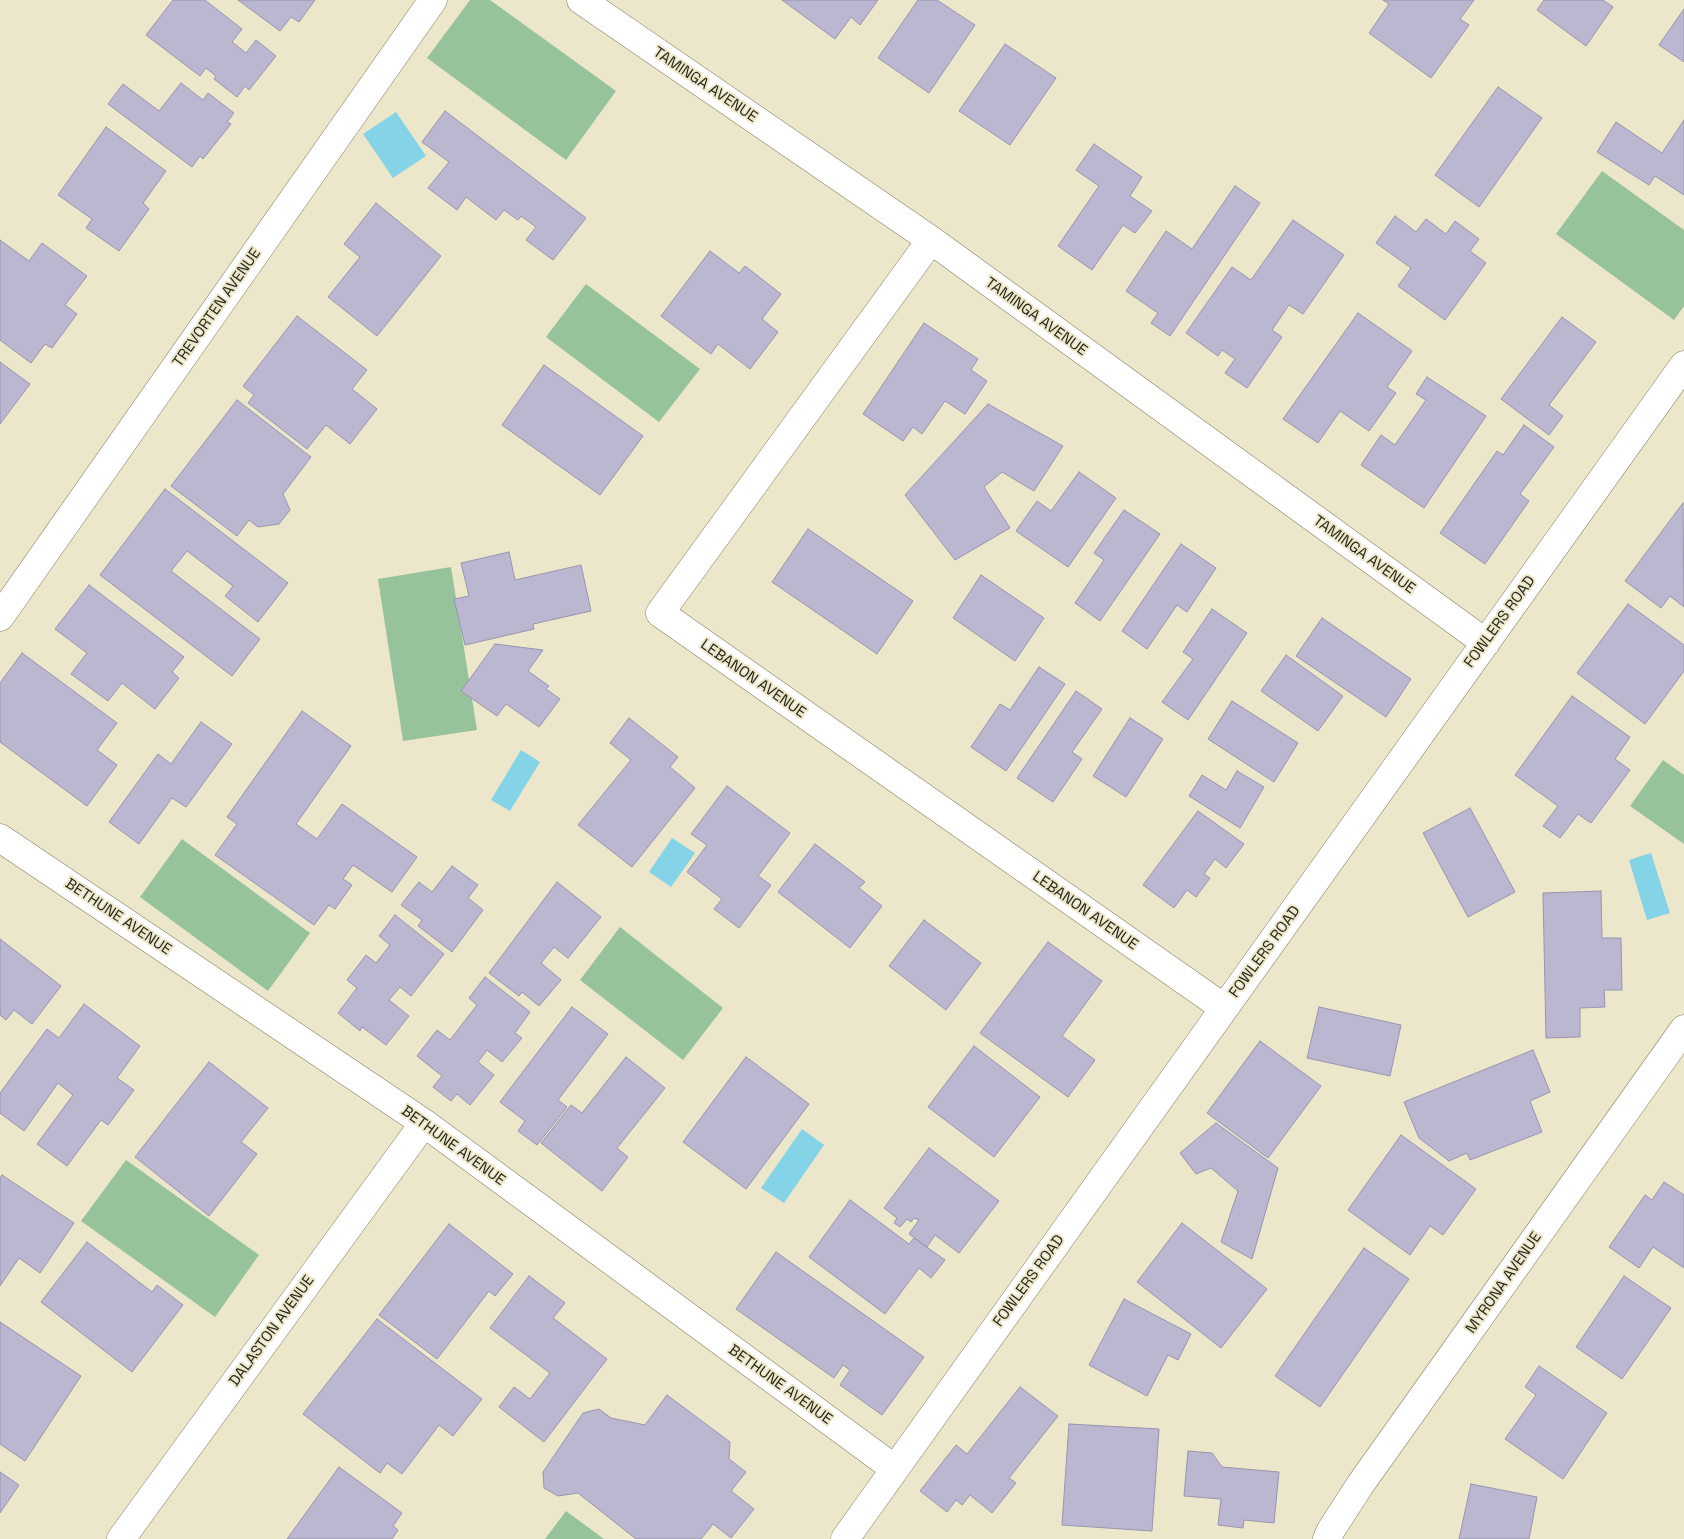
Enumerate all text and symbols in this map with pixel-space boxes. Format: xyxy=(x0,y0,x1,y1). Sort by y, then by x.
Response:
street label: TAMINGA AVENUE xyxy=(650,44,760,126)
street label: TREVORTEN AVENUE xyxy=(169,245,265,371)
street label: TAMINGA AVENUE xyxy=(981,274,1091,360)
street label: TAMINGA AVENUE xyxy=(1309,512,1419,598)
street label: FOWLERS ROAD xyxy=(1461,573,1539,671)
street label: LEBANON AVENUE xyxy=(697,636,809,722)
street label: LEBANON AVENUE xyxy=(1029,868,1141,954)
street label: BETHUNE AVENUE xyxy=(62,875,174,959)
street label: FOWLERS ROAD xyxy=(1226,903,1304,1001)
street label: BETHUNE AVENUE xyxy=(398,1102,508,1190)
street label: MYRONA AVENUE xyxy=(1462,1229,1546,1337)
street label: FOWLERS ROAD xyxy=(990,1232,1068,1330)
street label: DALASTON AVENUE xyxy=(226,1272,318,1390)
street label: BETHUNE AVENUE xyxy=(725,1341,835,1429)

